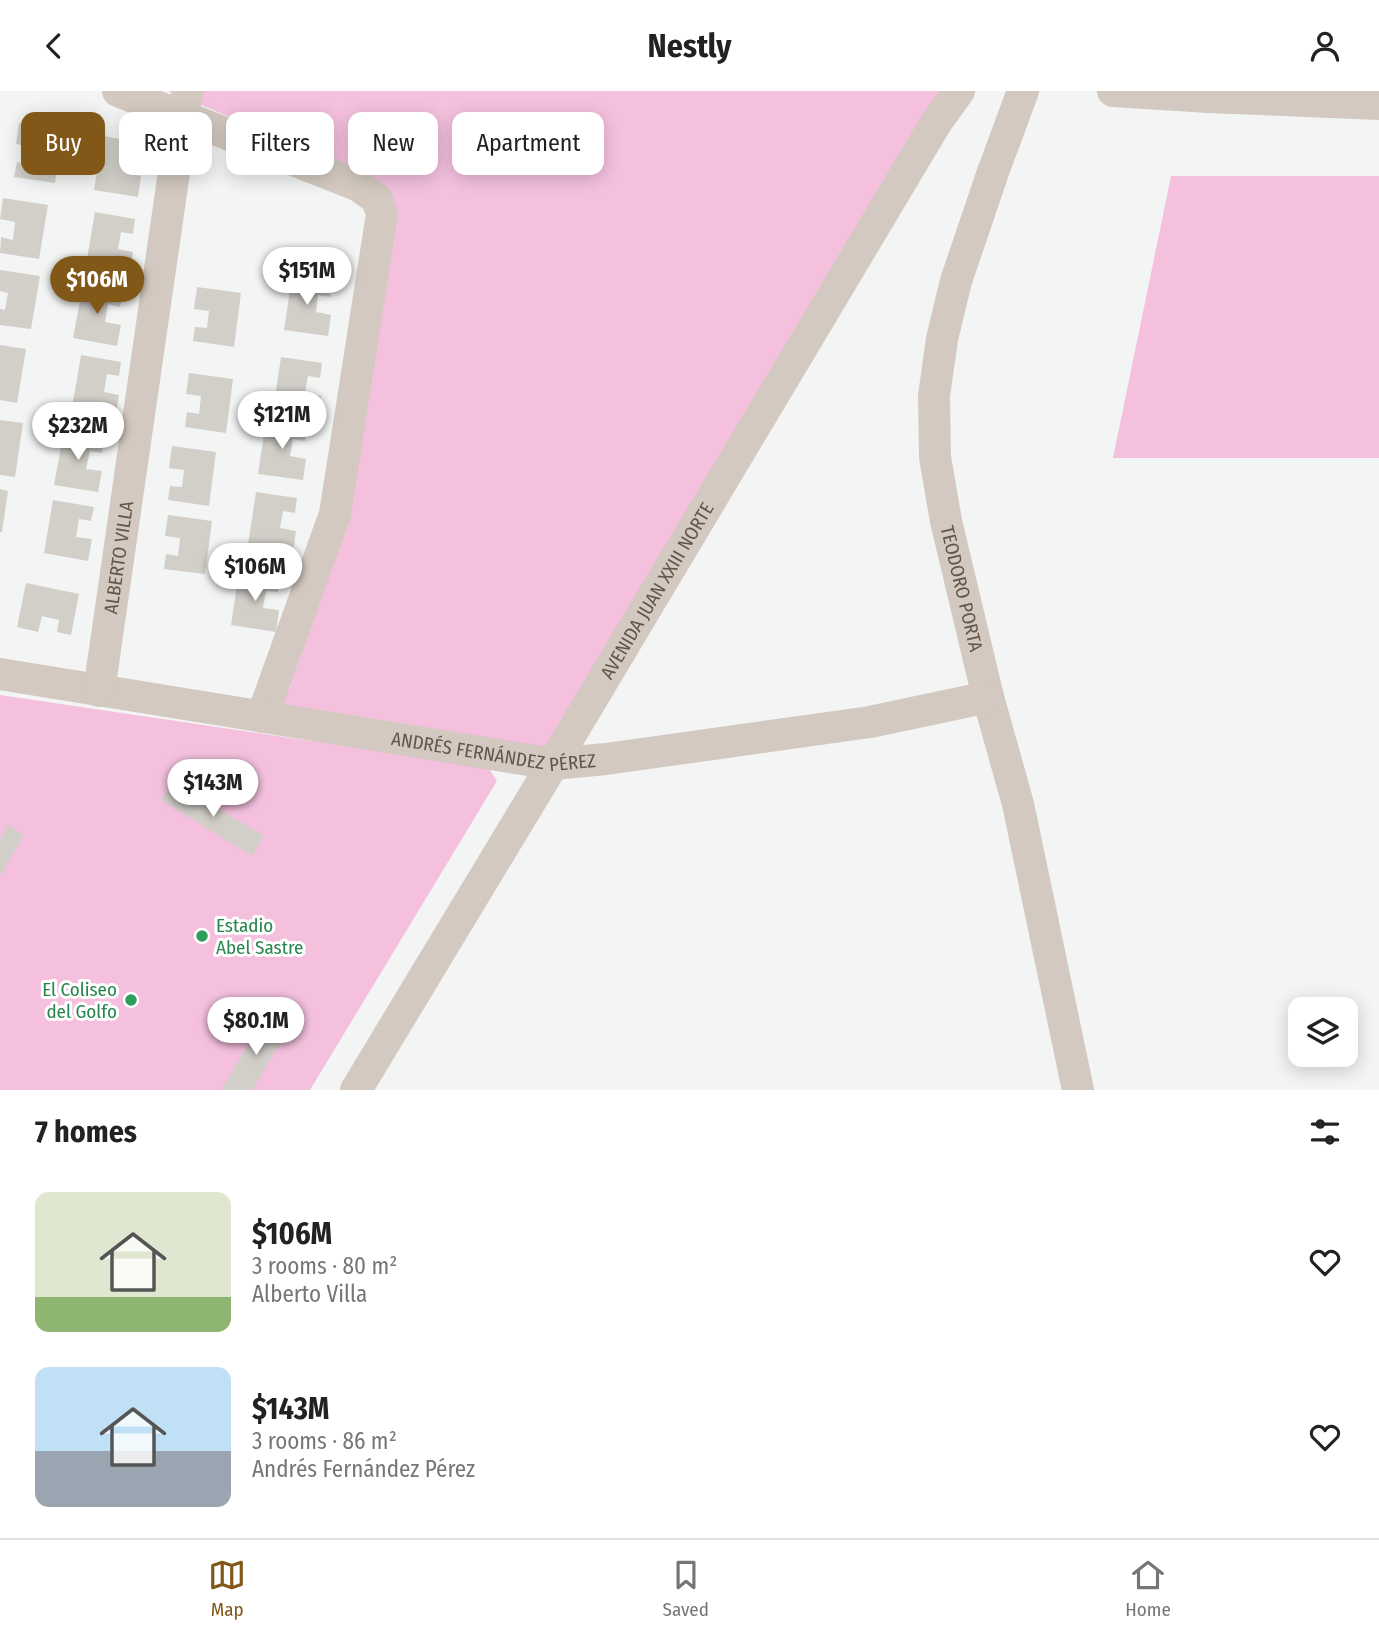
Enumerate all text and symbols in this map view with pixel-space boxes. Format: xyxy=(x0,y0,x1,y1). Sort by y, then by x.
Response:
icon: back xyxy=(35,27,73,65)
text: Nestly xyxy=(647,27,732,65)
icon: person xyxy=(1306,27,1344,65)
chip: Buy xyxy=(21,112,105,175)
chip: Rent xyxy=(119,112,212,175)
chip: Filters xyxy=(226,112,334,175)
chip: New xyxy=(348,112,438,175)
chip: Apartment xyxy=(452,112,604,175)
pin: $151M xyxy=(258,247,356,307)
text: $151M xyxy=(279,256,335,284)
pin: $106M xyxy=(48,257,146,316)
text: $106M xyxy=(66,265,128,293)
pin: $121M xyxy=(233,391,331,451)
text: $121M xyxy=(254,400,310,428)
pin: $232M xyxy=(29,403,127,462)
text: $232M xyxy=(48,411,108,439)
street label: AVENIDA JUAN XXIII NORTE xyxy=(595,498,718,683)
street label: ALBERTO VILLA xyxy=(99,499,138,615)
street label: TEODORO PORTA xyxy=(936,523,988,654)
pin: $106M xyxy=(206,543,304,603)
text: $106M xyxy=(224,552,286,580)
street label: ANDRÉS FERNÁNDEZ PÉREZ xyxy=(390,726,597,776)
pin: $143M xyxy=(164,759,262,819)
text: $143M xyxy=(183,768,243,796)
place label: Estadio Abel Sastre xyxy=(216,914,303,959)
marker: Estadio Abel Sastre xyxy=(194,928,210,944)
place label: El Coliseo del Golfo xyxy=(42,978,117,1023)
marker: El Coliseo del Golfo xyxy=(123,992,139,1008)
pin: $80.1M xyxy=(199,997,313,1057)
map controls xyxy=(1288,997,1358,1067)
button: layers xyxy=(1288,997,1358,1067)
text: $80.1M xyxy=(223,1006,289,1034)
icon: filters xyxy=(1306,1113,1344,1151)
text: 7 homes xyxy=(35,1114,137,1150)
text: $106M xyxy=(252,1216,332,1252)
icon: home xyxy=(91,1220,175,1304)
icon: heart xyxy=(1306,1243,1344,1281)
text: 3 rooms · 80 m² xyxy=(252,1252,397,1280)
text: Alberto Villa xyxy=(252,1280,367,1308)
text: $143M xyxy=(252,1391,329,1427)
icon: home xyxy=(91,1395,175,1479)
icon: heart xyxy=(1306,1418,1344,1456)
text: 3 rooms · 86 m² xyxy=(252,1427,397,1455)
text: Andrés Fernández Pérez xyxy=(252,1455,475,1483)
tab: Map xyxy=(208,1556,246,1621)
tab: Saved xyxy=(663,1556,709,1621)
tab: Home xyxy=(1125,1556,1171,1621)

